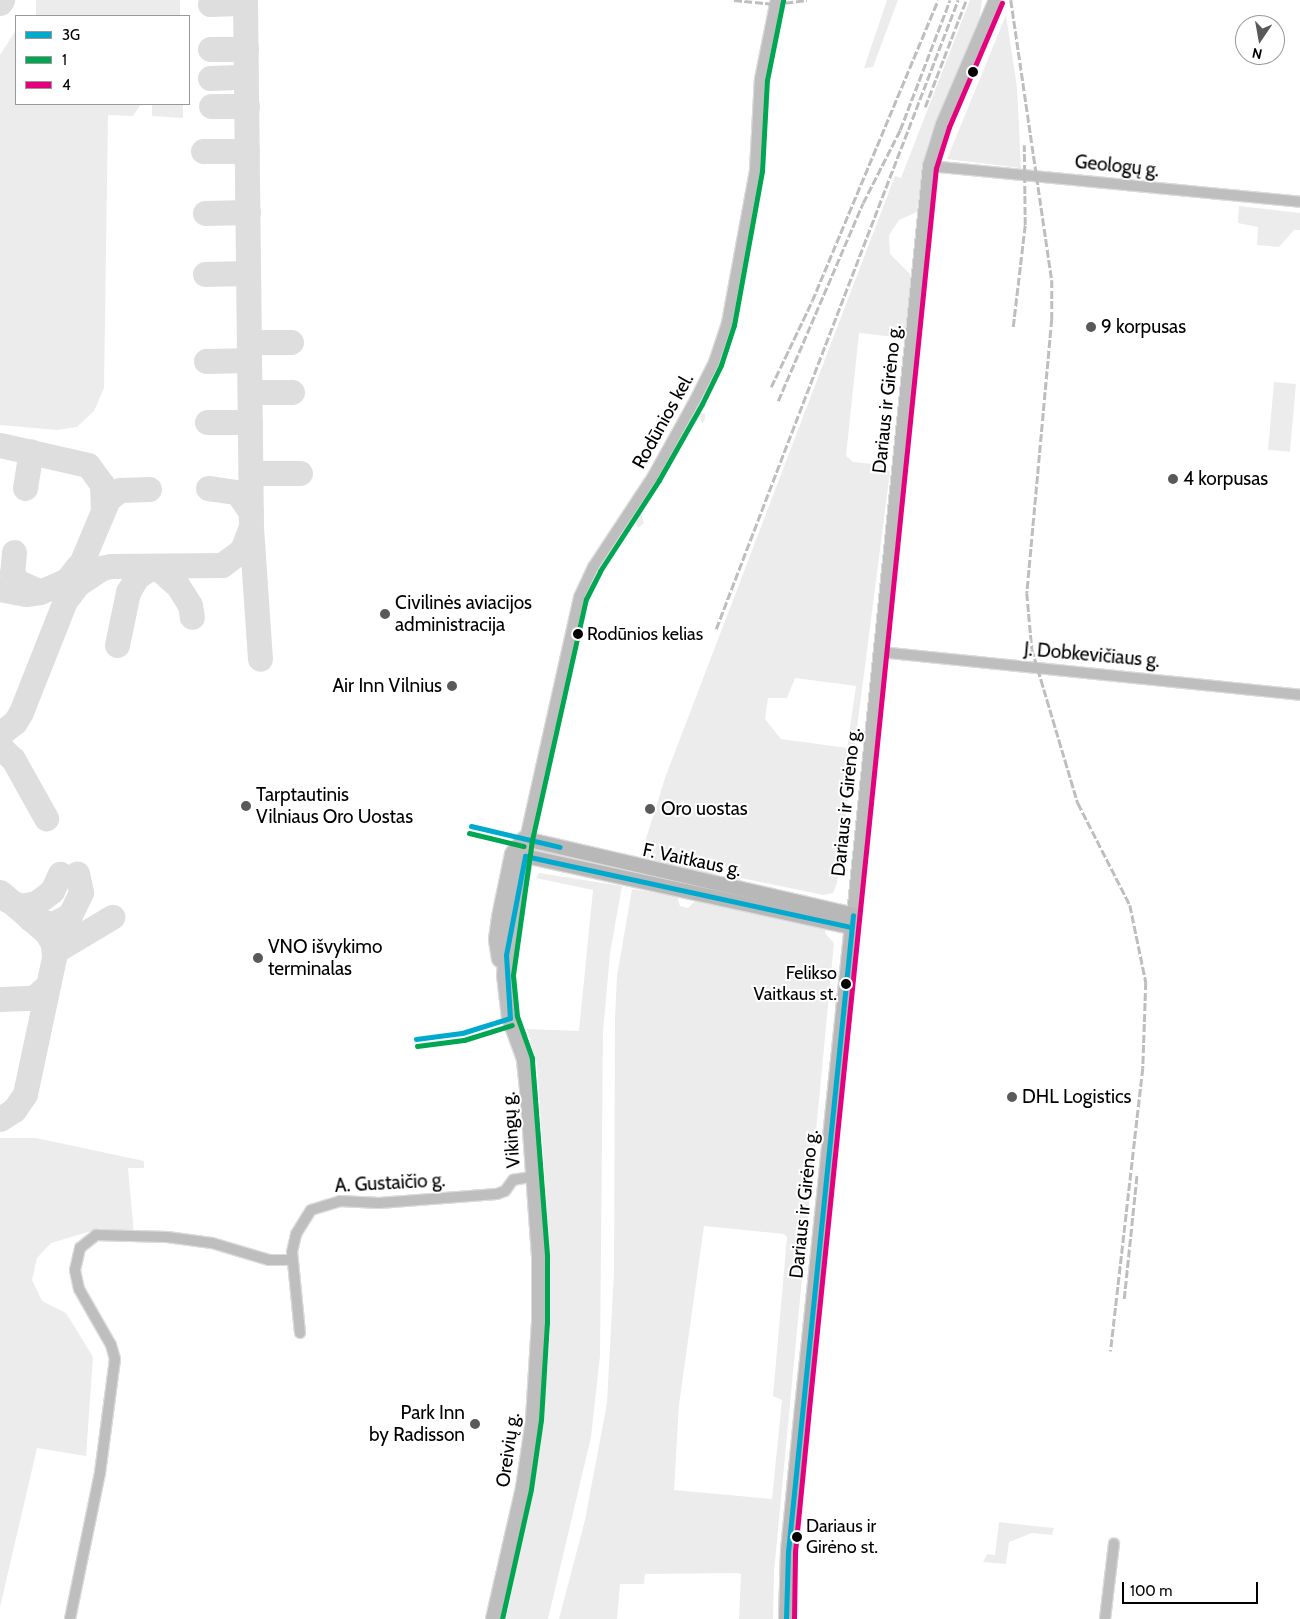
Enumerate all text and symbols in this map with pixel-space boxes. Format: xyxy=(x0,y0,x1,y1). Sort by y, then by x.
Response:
legend xyxy=(15,15,190,105)
north arrow xyxy=(1235,15,1285,65)
text: 3G xyxy=(62,26,80,44)
text: N xyxy=(1250,44,1264,64)
text: 1 xyxy=(62,51,67,69)
unlabelled marker xyxy=(968,67,978,77)
text: 4 xyxy=(62,76,71,94)
street label: Geologų g. xyxy=(1074,150,1160,182)
place label: 9 korpusas xyxy=(1101,316,1186,338)
marker: 9 korpusas xyxy=(1085,321,1097,333)
street label: Dariaus ir Girėno g. xyxy=(868,323,906,475)
street label: Rodūnios kel. xyxy=(627,369,699,473)
place label: 4 korpusas xyxy=(1183,468,1268,490)
marker: 4 korpusas xyxy=(1167,473,1179,485)
place label: Civilinės aviacijos administracija xyxy=(395,592,532,636)
marker: Civilinės aviacijos administracija xyxy=(379,608,391,620)
place label: Rodūnios kelias xyxy=(587,623,703,645)
marker: Rodūnios kelias xyxy=(573,629,583,639)
street label: J. Dobkevičiaus g. xyxy=(1023,638,1161,672)
place label: Air Inn Vilnius xyxy=(332,675,442,697)
marker: Air Inn Vilnius xyxy=(446,680,458,692)
street label: Dariaus ir Girėno g. xyxy=(827,726,865,878)
place label: Tarptautinis Vilniaus Oro Uostas xyxy=(256,784,413,828)
place label: Oro uostas xyxy=(661,798,748,820)
marker: Tarptautinis Vilniaus Oro Uostas xyxy=(240,800,252,812)
marker: Oro uostas xyxy=(643,802,657,816)
street label: F. Vaitkaus g. xyxy=(641,838,743,882)
place label: VNO išvykimo terminalas xyxy=(268,936,382,980)
marker: VNO išvykimo terminalas xyxy=(252,952,264,964)
place label: Felikso Vaitkaus st. xyxy=(753,963,837,1006)
marker: Felikso Vaitkaus st. xyxy=(841,979,851,989)
place label: DHL Logistics xyxy=(1022,1086,1131,1108)
street label: Vikingų g. xyxy=(497,1091,525,1169)
marker: DHL Logistics xyxy=(1006,1091,1018,1103)
street label: Dariaus ir Girėno g. xyxy=(785,1128,823,1280)
street label: A. Gustaičio g. xyxy=(334,1169,446,1197)
place label: Park Inn by Radisson xyxy=(369,1402,465,1446)
street label: Oreivių g. xyxy=(491,1411,525,1489)
marker: Park Inn by Radisson xyxy=(469,1418,481,1430)
place label: Dariaus ir Girėno st. xyxy=(806,1516,878,1558)
marker: Dariaus ir Girėno st. xyxy=(792,1532,802,1542)
scale bar xyxy=(1125,1572,1261,1604)
text: 100 m xyxy=(1130,1582,1172,1600)

